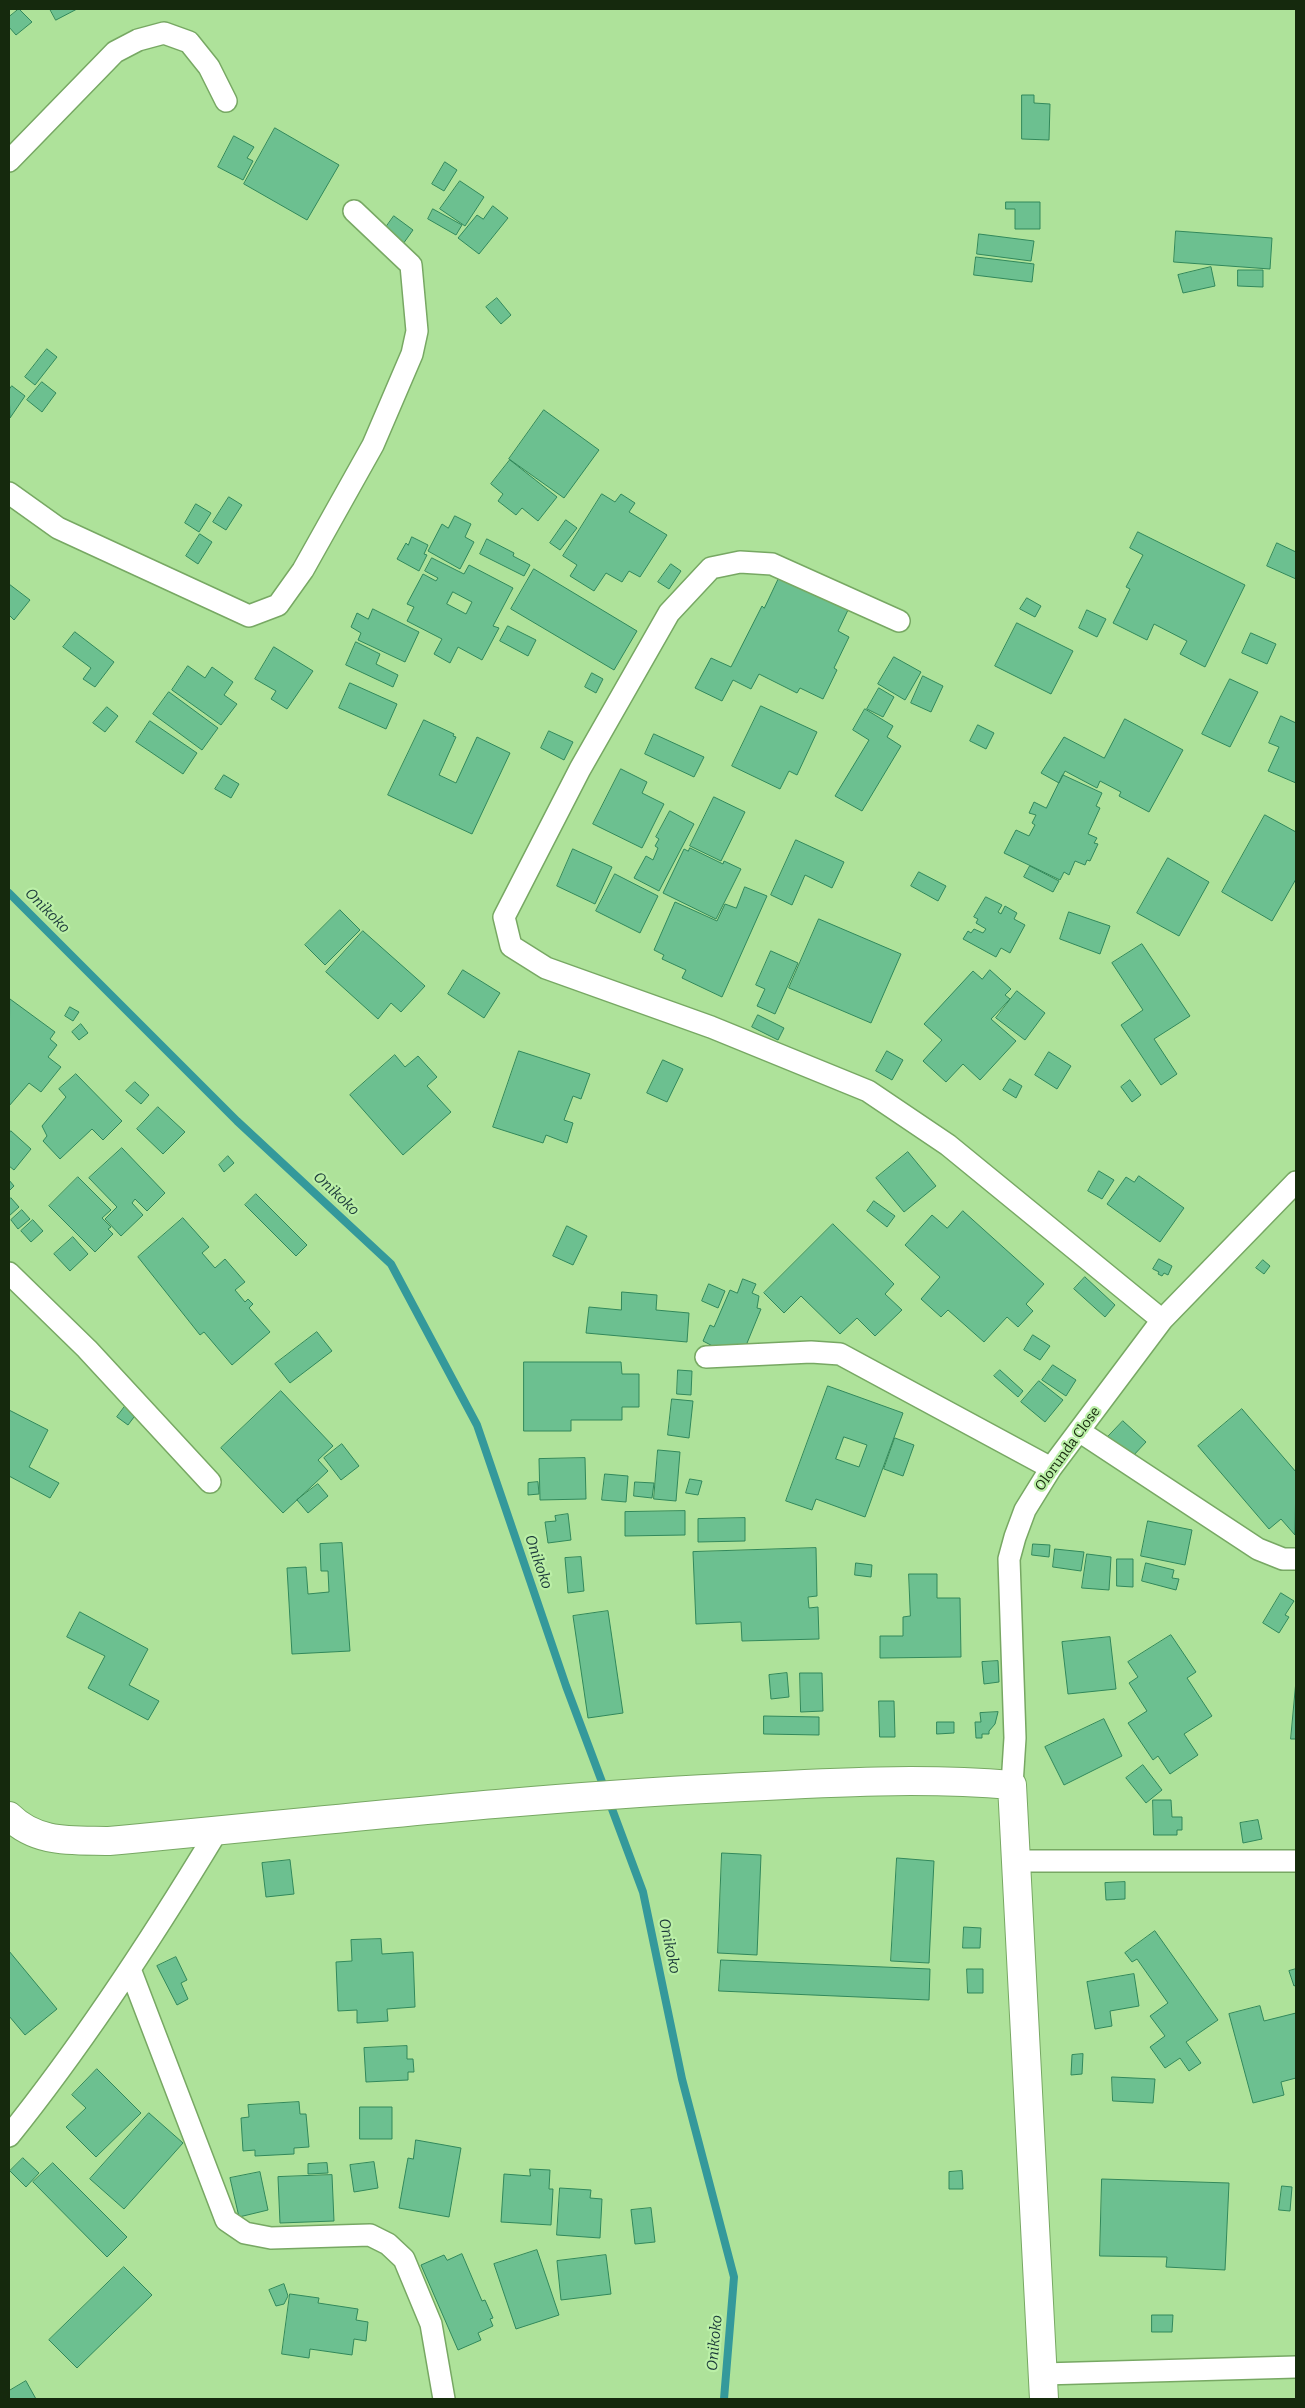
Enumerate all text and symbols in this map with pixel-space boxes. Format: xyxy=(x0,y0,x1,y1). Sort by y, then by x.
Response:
water label: Onikoko xyxy=(21,885,73,937)
water label: Onikoko xyxy=(309,1168,363,1220)
street label: Olorunda Close xyxy=(1032,1404,1104,1494)
water label: Onikoko xyxy=(520,1533,556,1591)
water label: Onikoko xyxy=(654,1917,684,1975)
water label: Onikoko xyxy=(704,2314,726,2372)

